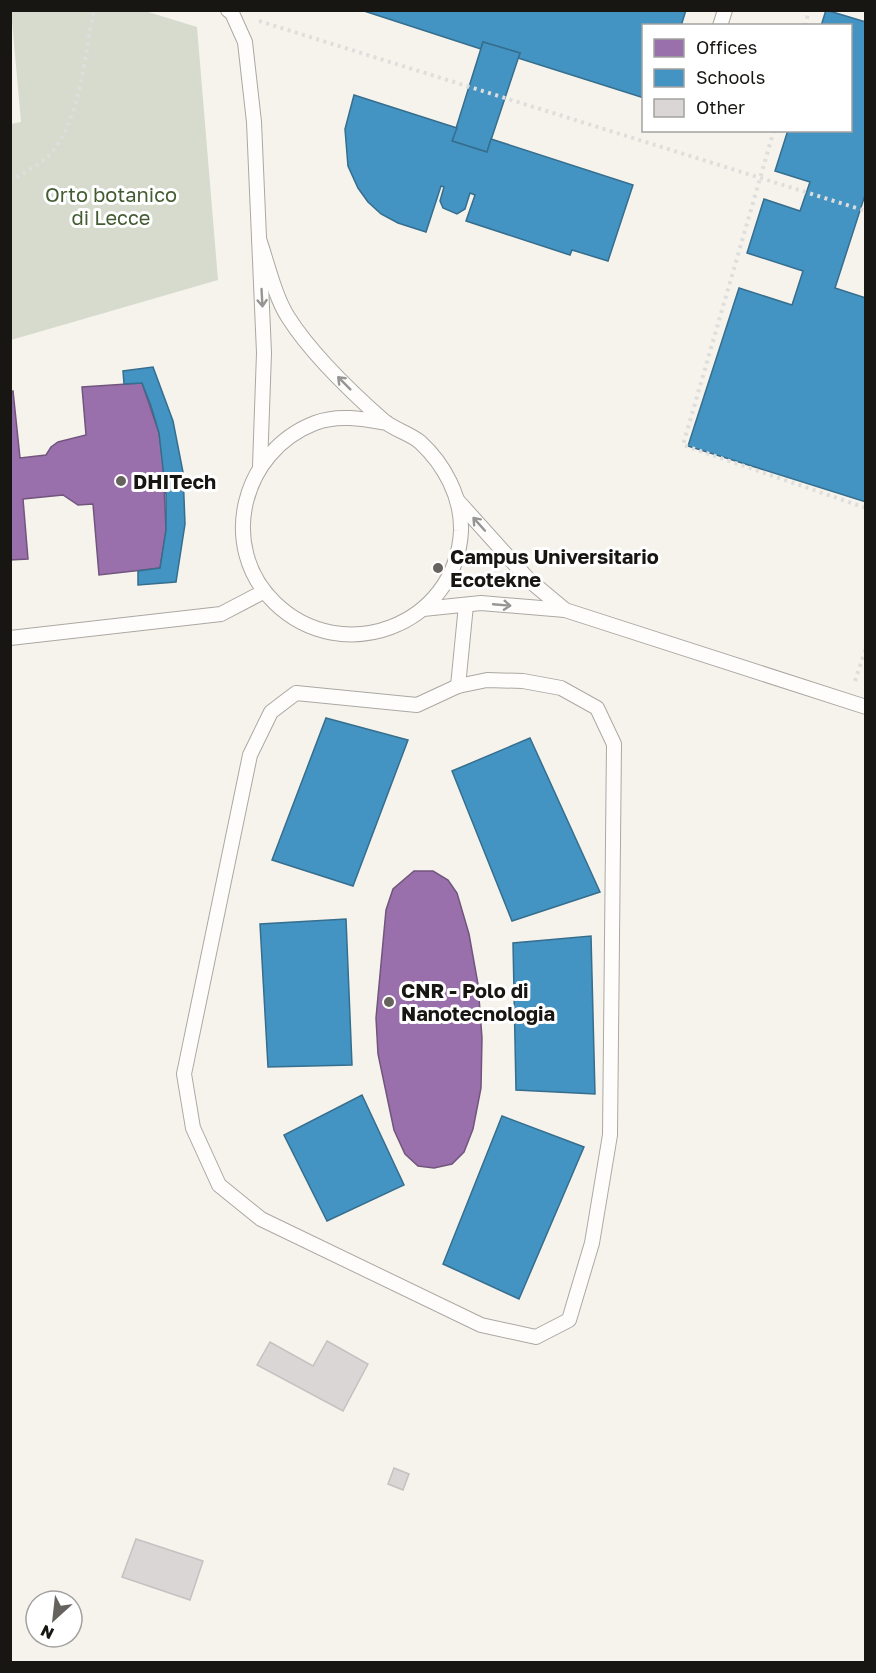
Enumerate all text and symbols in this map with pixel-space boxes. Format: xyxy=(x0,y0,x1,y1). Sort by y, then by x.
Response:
legend xyxy=(642,24,852,132)
text: Offices xyxy=(696,36,757,58)
text: Schools xyxy=(696,66,765,88)
text: Other xyxy=(696,96,745,118)
park label: Orto botanico di Lecce xyxy=(45,182,177,229)
one-way arrow xyxy=(256,287,267,307)
one-way arrow xyxy=(337,376,352,391)
place label: DHITech xyxy=(133,469,216,493)
marker: DHITech xyxy=(114,474,128,488)
one-way arrow xyxy=(472,517,486,532)
place label: Campus Universitario Ecotekne xyxy=(450,544,659,591)
marker: Campus Universitario Ecotekne xyxy=(431,561,445,575)
one-way arrow xyxy=(492,600,511,611)
place label: CNR - Polo di Nanotecnologia xyxy=(401,978,555,1025)
marker: CNR - Polo di Nanotecnologia xyxy=(382,995,396,1009)
north arrow xyxy=(24,1589,84,1649)
text: N xyxy=(37,1621,57,1644)

